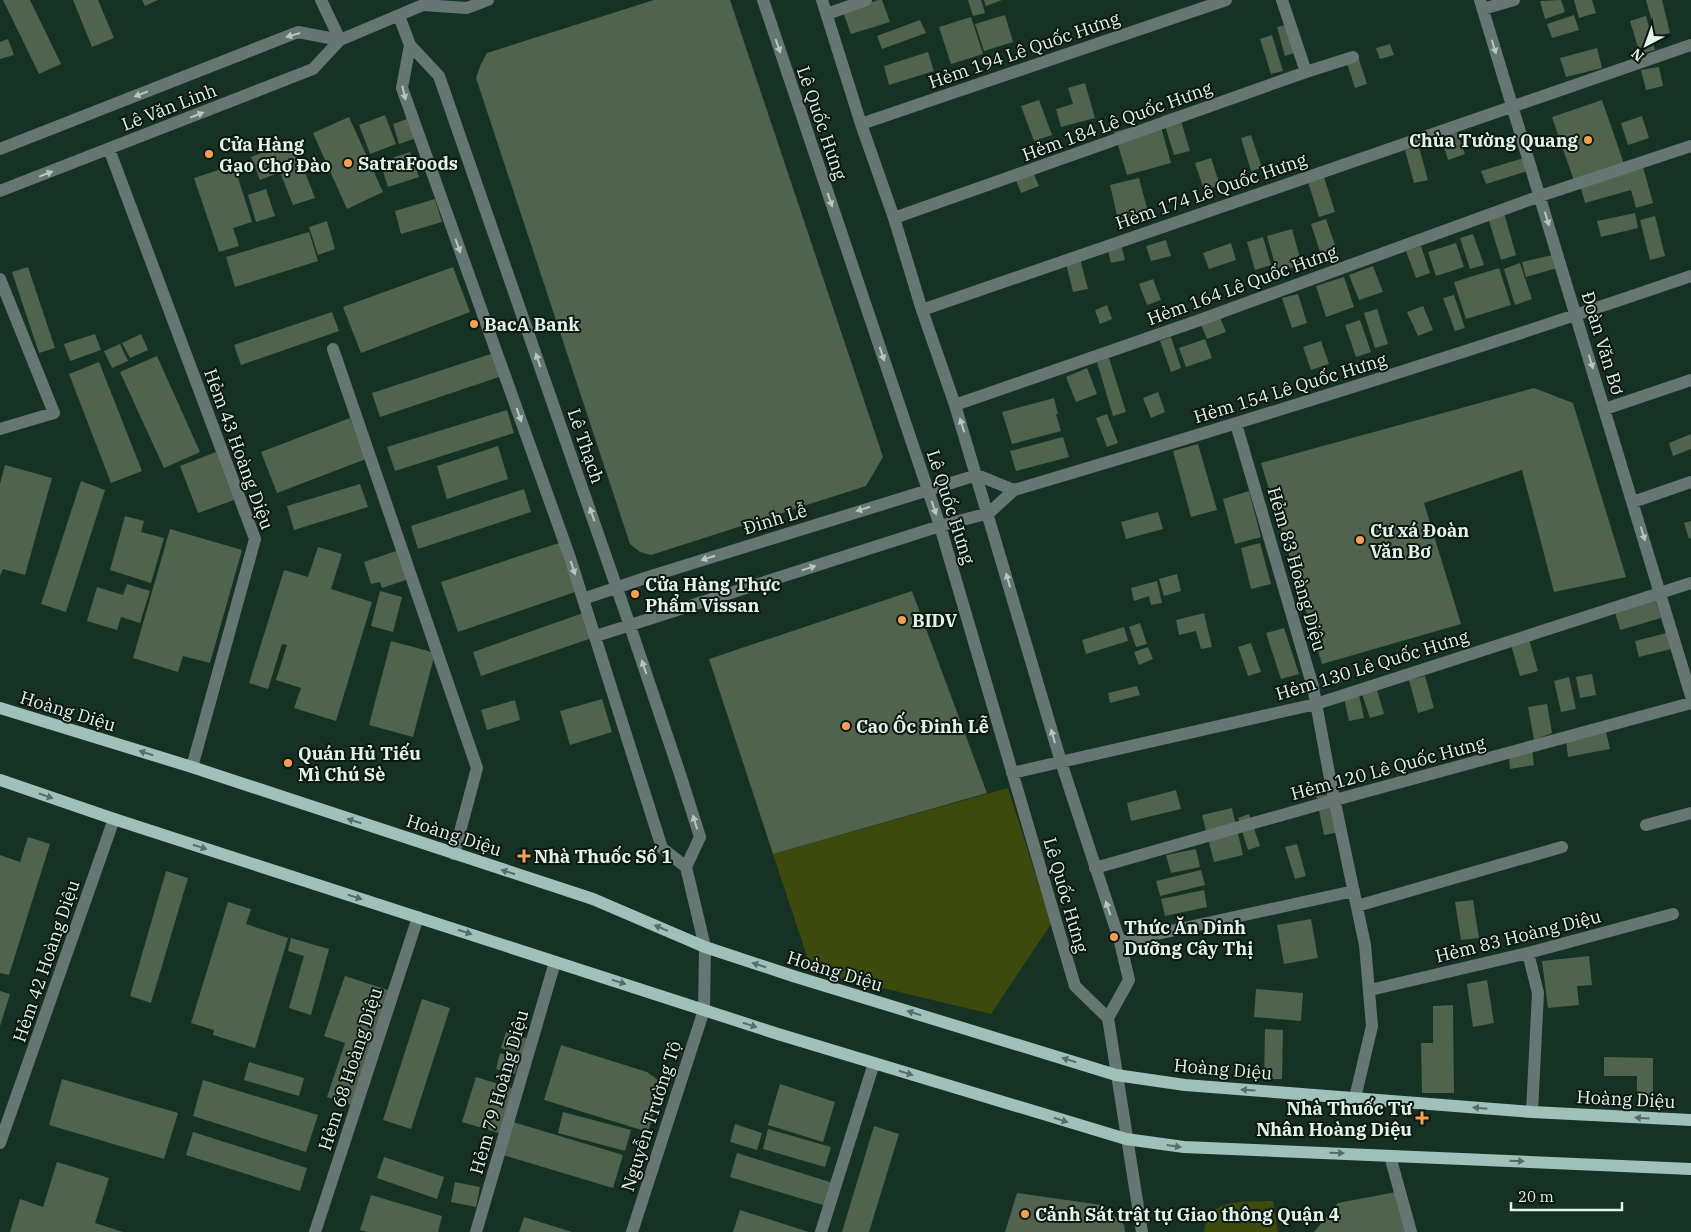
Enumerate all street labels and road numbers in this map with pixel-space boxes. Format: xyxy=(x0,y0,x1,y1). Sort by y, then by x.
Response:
street label: Hẻm 194 Lê Quốc Hưng xyxy=(925,6,1123,94)
street label: Lê Quốc Hưng xyxy=(792,63,852,183)
street label: Hẻm 184 Lê Quốc Hưng xyxy=(1019,76,1215,166)
street label: Lê Văn Linh xyxy=(118,78,220,136)
street label: Hẻm 174 Lê Quốc Hưng xyxy=(1112,147,1310,235)
street label: Hẻm 164 Lê Quốc Hưng xyxy=(1144,240,1340,330)
street label: Đoàn Văn Bơ xyxy=(1576,288,1630,398)
street label: Hẻm 154 Lê Quốc Hưng xyxy=(1191,348,1389,428)
street label: Hẻm 43 Hoàng Diệu xyxy=(199,365,279,533)
street label: Lê Thạch xyxy=(562,405,610,487)
street label: Lê Quốc Hưng xyxy=(922,447,980,567)
street label: Hẻm 83 Hoàng Diệu xyxy=(1263,484,1331,654)
street label: Ðinh Lễ xyxy=(740,498,810,540)
street label: Hẻm 130 Lê Quốc Hưng xyxy=(1273,625,1471,705)
street label: Hoàng Diệu xyxy=(17,686,119,736)
street label: Hẻm 120 Lê Quốc Hưng xyxy=(1288,731,1488,805)
street label: Hoàng Diệu xyxy=(403,809,505,861)
street label: Lê Quốc Hưng xyxy=(1039,835,1094,956)
street label: Hẻm 42 Hoàng Diệu xyxy=(7,877,85,1045)
street label: Hẻm 83 Hoàng Diệu xyxy=(1433,904,1603,968)
street label: Hoàng Diệu xyxy=(784,946,886,996)
street label: Hẻm 68 Hoàng Diệu xyxy=(313,985,387,1153)
street label: Hẻm 79 Hoàng Diệu xyxy=(465,1007,533,1177)
street label: Nguyễn Trường Tộ xyxy=(616,1038,686,1194)
street label: Hoàng Diệu xyxy=(1173,1053,1273,1085)
street label: Hoàng Diệu xyxy=(1576,1085,1676,1113)

